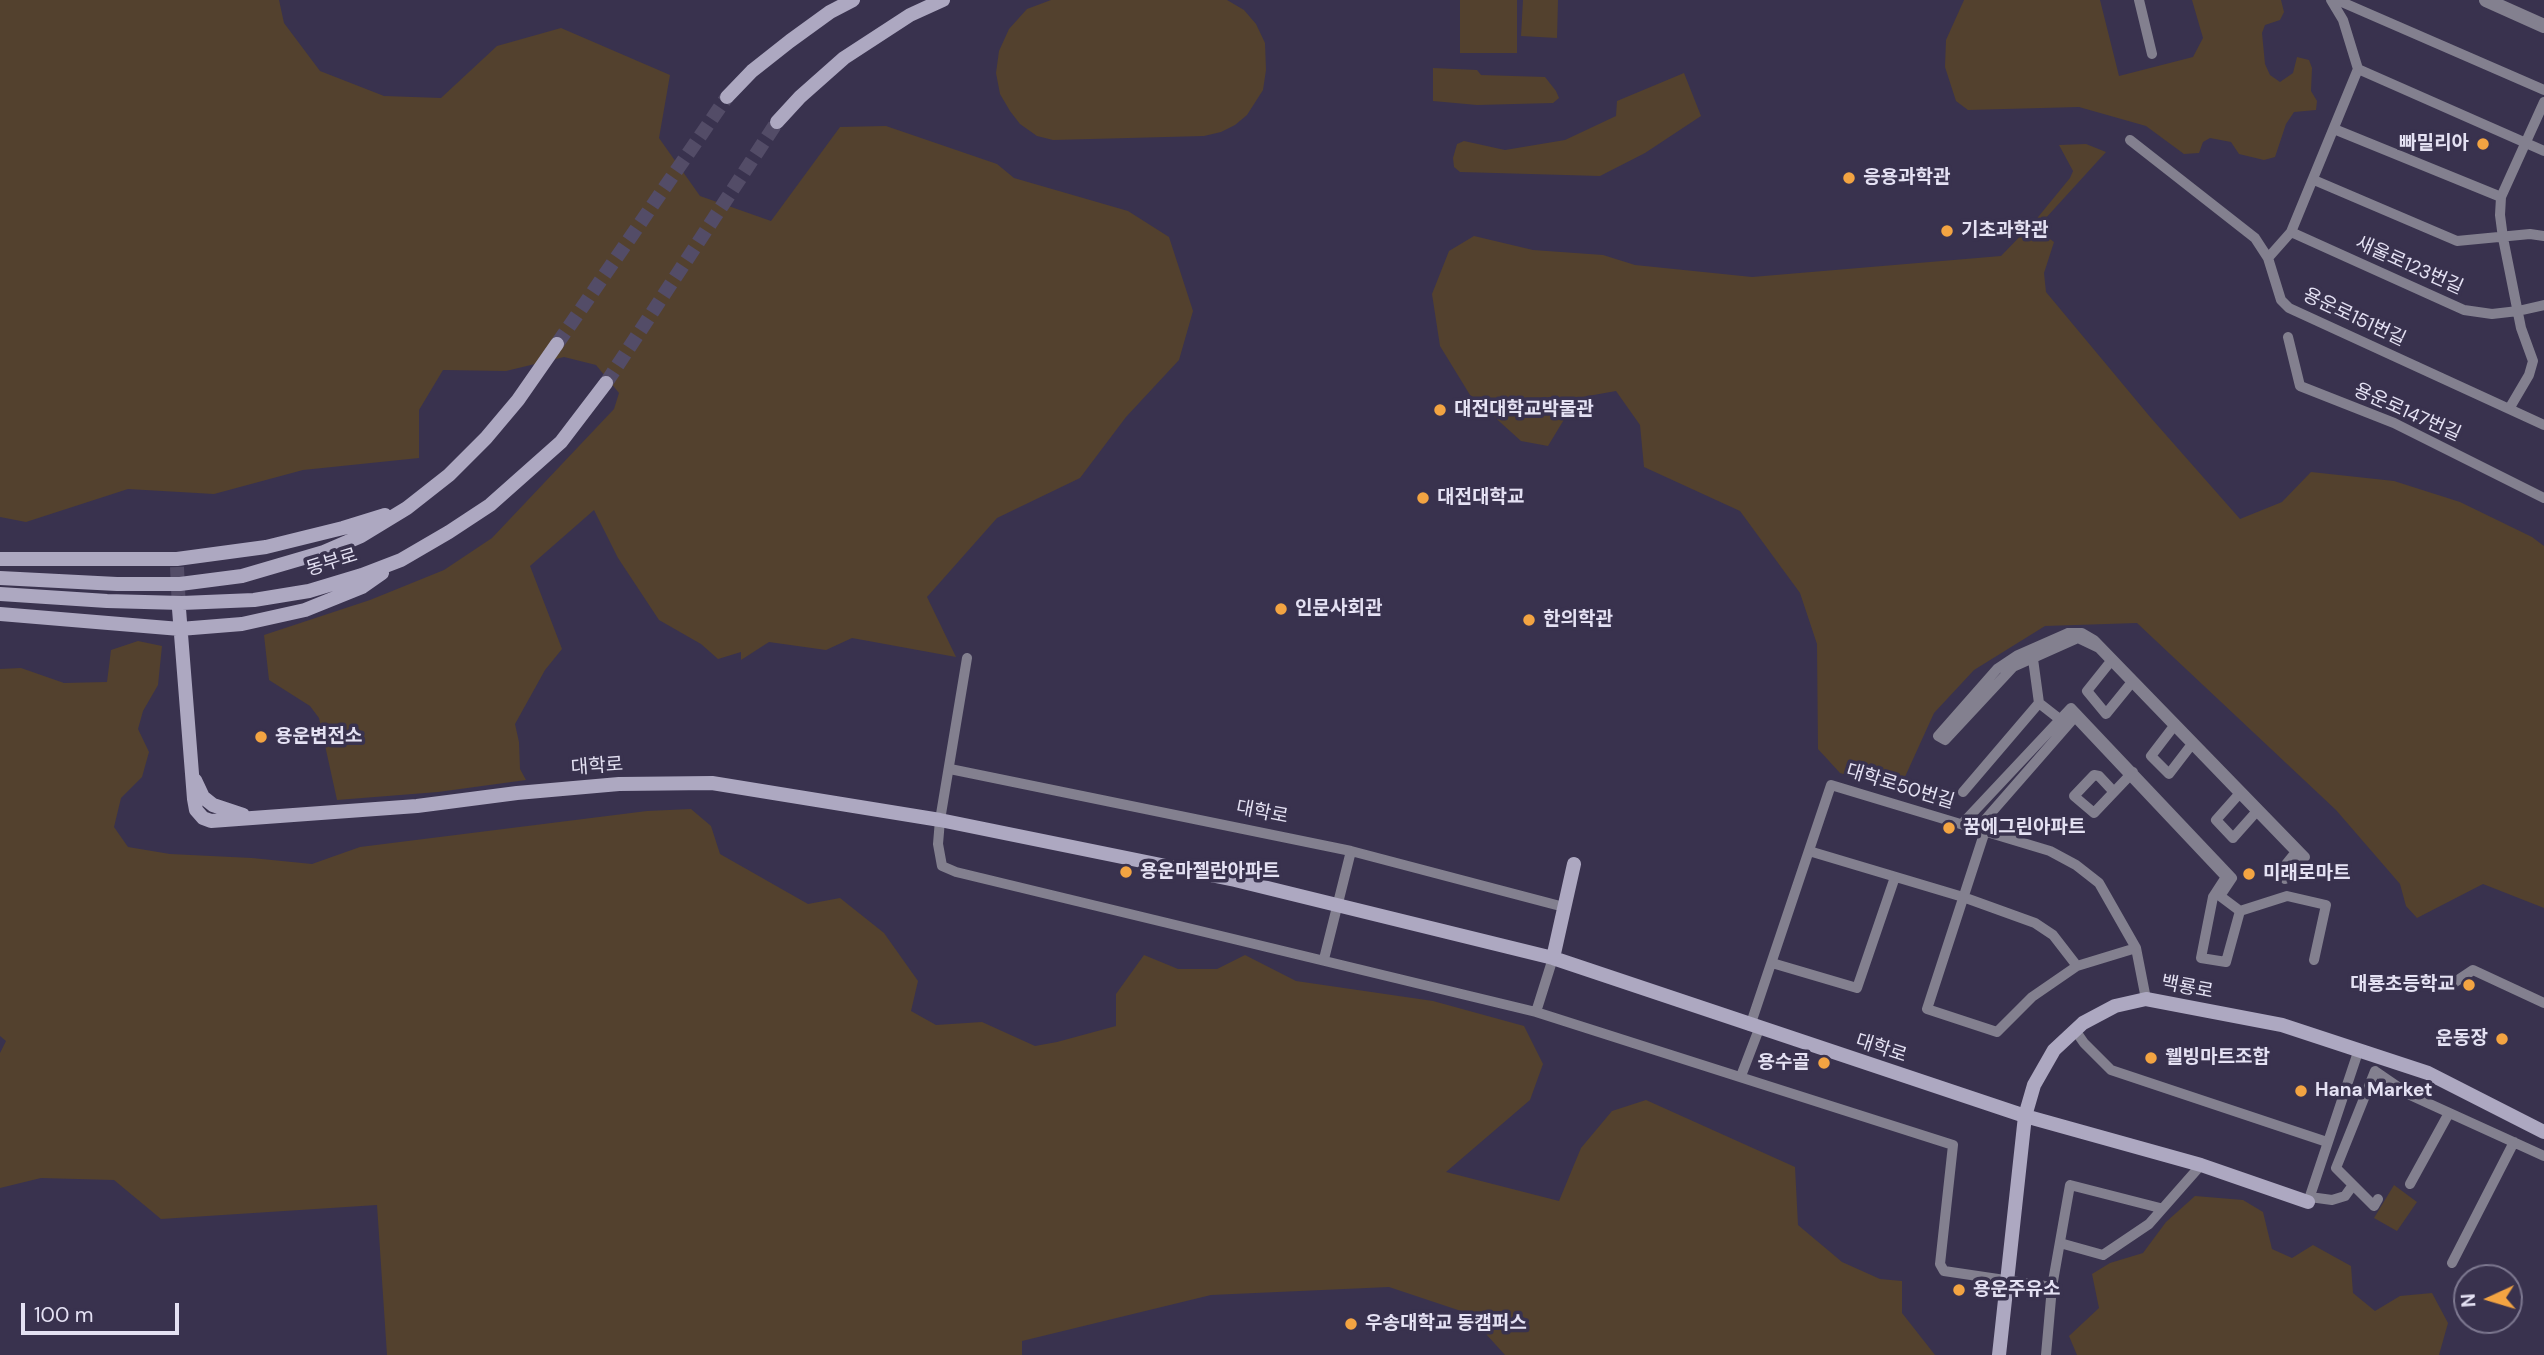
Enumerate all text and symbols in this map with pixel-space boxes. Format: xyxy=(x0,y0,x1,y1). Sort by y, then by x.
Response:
place label: 빠밀리아 xyxy=(2399,133,2469,155)
marker: 빠밀리아 xyxy=(2475,136,2491,152)
place label: 응용과학관 xyxy=(1863,167,1950,189)
marker: 응용과학관 xyxy=(1841,170,1857,186)
place label: 기초과학관 xyxy=(1961,220,2048,242)
marker: 기초과학관 xyxy=(1939,223,1955,239)
street label: 새울로123번길 xyxy=(2352,232,2466,300)
street label: 용운로151번길 xyxy=(2299,284,2409,352)
street label: 용운로147번길 xyxy=(2350,379,2464,447)
place label: 대전대학교박물관 xyxy=(1454,399,1594,421)
marker: 대전대학교박물관 xyxy=(1432,402,1448,418)
place label: 대전대학교 xyxy=(1437,487,1524,509)
marker: 대전대학교 xyxy=(1415,490,1431,506)
street label: 동부로 xyxy=(304,544,360,582)
place label: 인문사회관 xyxy=(1295,598,1382,620)
marker: 인문사회관 xyxy=(1273,601,1289,617)
place label: 한의학관 xyxy=(1543,609,1613,631)
marker: 한의학관 xyxy=(1521,612,1537,628)
place label: 용운변전소 xyxy=(275,726,362,748)
marker: 용운변전소 xyxy=(253,729,269,745)
street label: 대학로 xyxy=(570,754,624,780)
street label: 대학로50번길 xyxy=(1843,760,1957,814)
street label: 대학로 xyxy=(1234,797,1290,829)
place label: 꿈에그린아파트 xyxy=(1963,817,2085,839)
marker: 꿈에그린아파트 xyxy=(1941,820,1957,836)
place label: 용운마젤란아파트 xyxy=(1140,861,1280,883)
place label: 미래로마트 xyxy=(2263,863,2350,885)
marker: 용운마젤란아파트 xyxy=(1118,864,1134,880)
marker: 미래로마트 xyxy=(2241,866,2257,882)
street label: 백룡로 xyxy=(2159,972,2215,1004)
place label: 대룡초등학교 xyxy=(2350,974,2455,996)
marker: 대룡초등학교 xyxy=(2461,977,2477,993)
place label: 운동장 xyxy=(2436,1028,2488,1050)
street label: 대학로 xyxy=(1853,1030,1909,1068)
marker: 운동장 xyxy=(2494,1031,2510,1047)
place label: 웰빙마트조합 xyxy=(2165,1047,2270,1069)
marker: 웰빙마트조합 xyxy=(2143,1050,2159,1066)
place label: 용수골 xyxy=(1758,1052,1810,1074)
marker: 용수골 xyxy=(1816,1055,1832,1071)
place label: Hana Market xyxy=(2315,1080,2432,1102)
marker: Hana Market xyxy=(2293,1083,2309,1099)
north arrow xyxy=(2453,1264,2523,1334)
place label: 용운주유소 xyxy=(1973,1279,2060,1301)
marker: 용운주유소 xyxy=(1951,1282,1967,1298)
scale bar xyxy=(24,1288,182,1332)
text: N xyxy=(2456,1293,2482,1308)
text: 100 m xyxy=(34,1301,94,1329)
place label: 우송대학교 동캠퍼스 xyxy=(1365,1313,1527,1335)
marker: 우송대학교 동캠퍼스 xyxy=(1343,1316,1359,1332)

